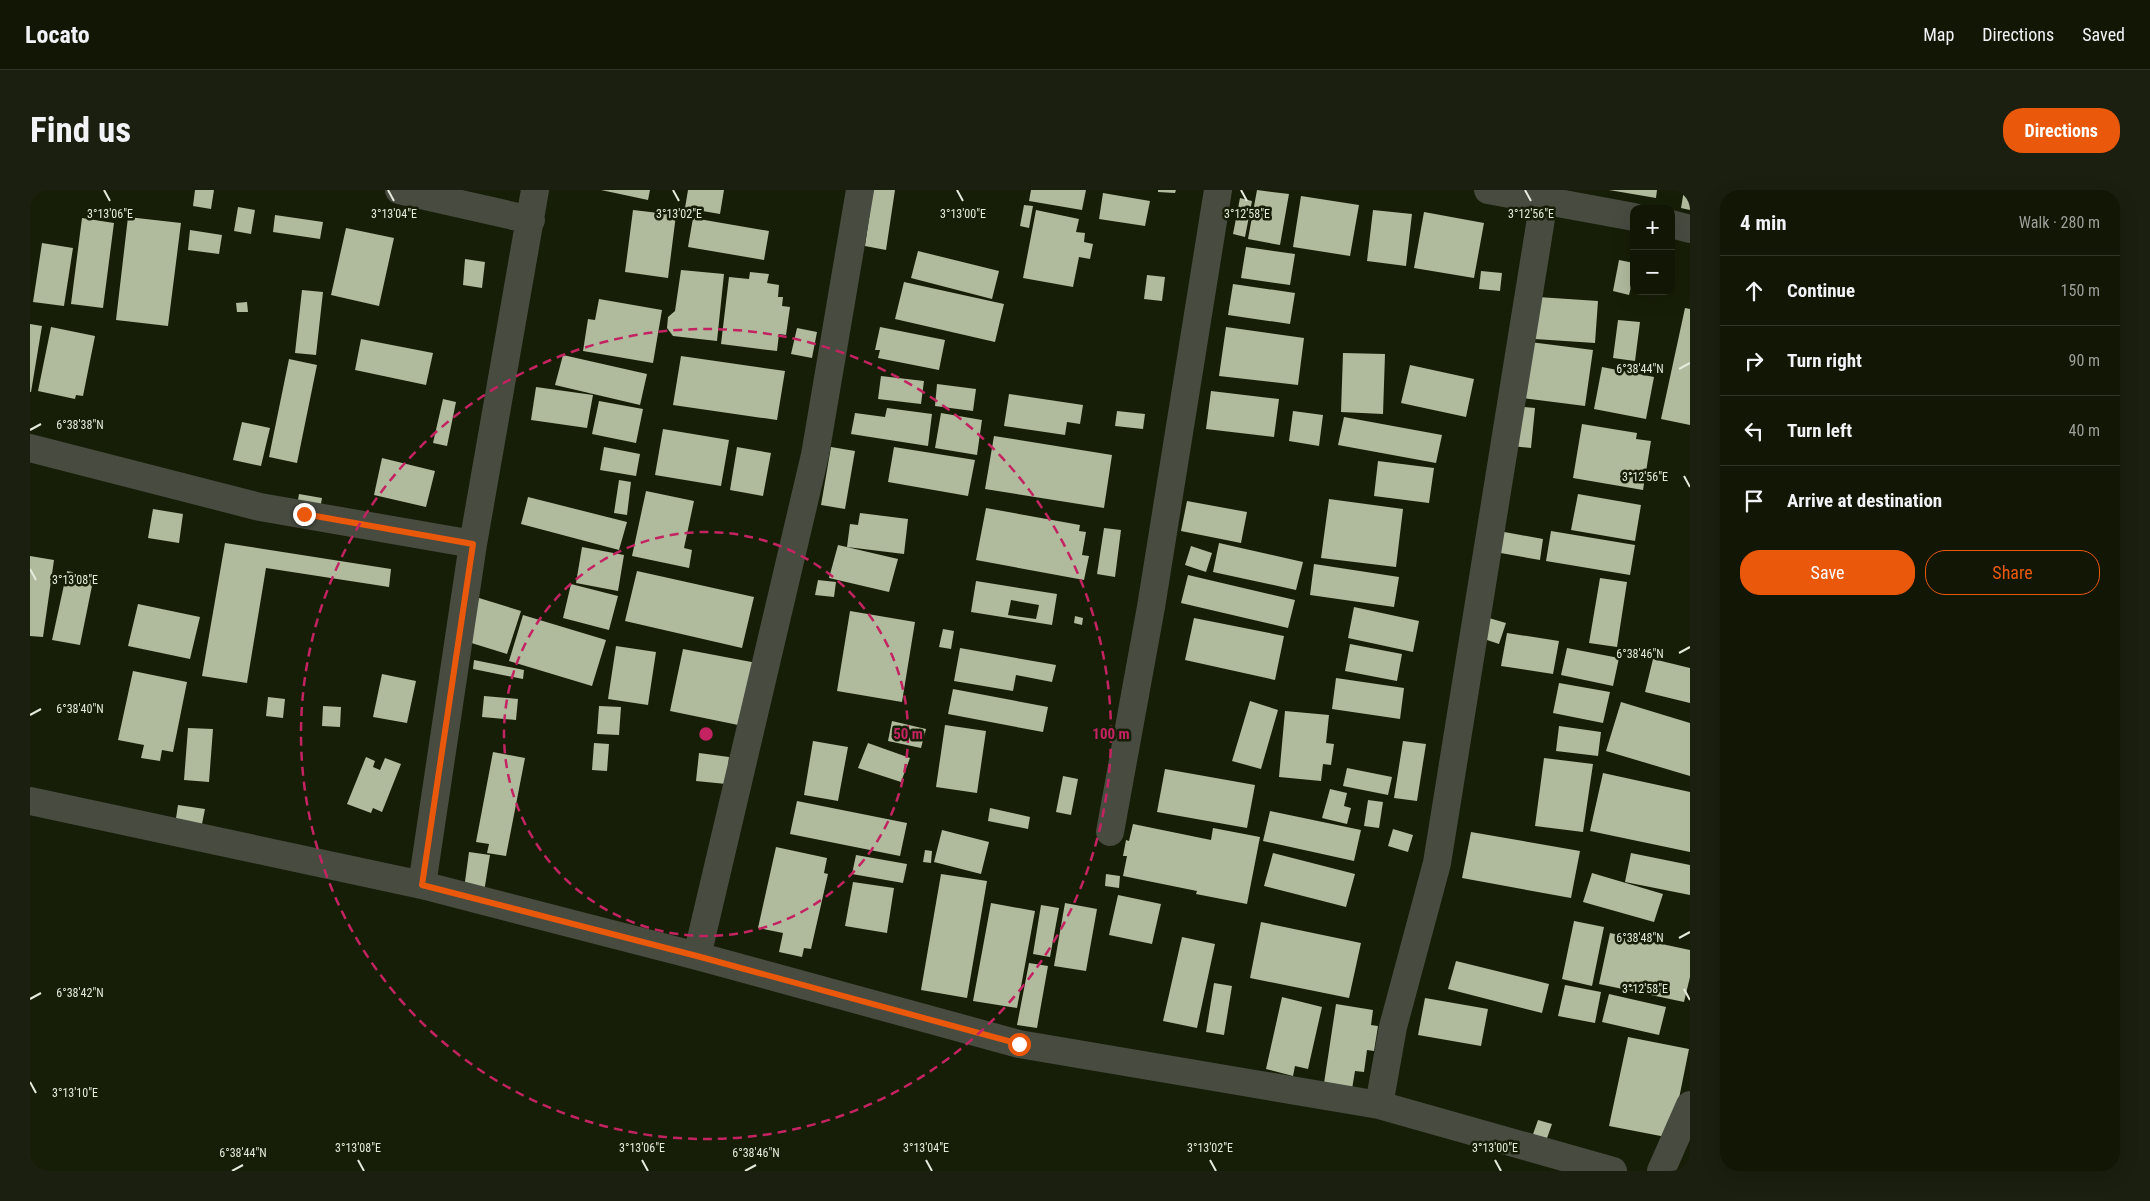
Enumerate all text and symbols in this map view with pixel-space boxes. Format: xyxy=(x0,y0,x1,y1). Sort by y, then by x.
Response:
text: Locato xyxy=(25,21,90,49)
text: Map xyxy=(1923,24,1954,45)
text: Directions xyxy=(1982,24,2054,45)
text: Saved xyxy=(2082,24,2125,45)
button: Directions xyxy=(2003,108,2120,153)
text: Find us xyxy=(30,110,131,151)
map controls xyxy=(1630,205,1675,295)
button: + xyxy=(1630,205,1675,250)
text: 3°13'06"E xyxy=(87,207,133,221)
text: 3°13'04"E xyxy=(371,207,417,221)
text: 3°13'02"E xyxy=(656,207,702,221)
text: 3°13'00"E xyxy=(940,207,986,221)
text: 3°12'58"E xyxy=(1224,207,1270,221)
text: 3°12'56"E xyxy=(1508,207,1554,221)
text: 4 min xyxy=(1740,211,1787,235)
text: Walk · 280 m xyxy=(2019,213,2100,232)
button: − xyxy=(1630,250,1675,295)
icon: ahead xyxy=(1740,277,1768,305)
text: Continue xyxy=(1787,279,1855,302)
text: 150 m xyxy=(2061,281,2100,300)
icon: right xyxy=(1740,347,1768,375)
text: Turn right xyxy=(1787,349,1862,372)
text: 90 m xyxy=(2068,351,2100,370)
text: 6°38'44"N xyxy=(1616,362,1664,376)
icon: left xyxy=(1740,417,1768,445)
text: 6°38'38"N xyxy=(56,418,104,432)
text: Turn left xyxy=(1787,419,1852,442)
text: 40 m xyxy=(2068,421,2100,440)
text: 3°12'56"E xyxy=(1622,470,1668,484)
icon: arrive xyxy=(1740,487,1768,515)
text: Arrive at destination xyxy=(1787,489,1942,512)
route end xyxy=(293,503,316,526)
button: Save xyxy=(1740,550,1915,595)
button: Share xyxy=(1925,550,2100,595)
text: 3°13'08"E xyxy=(52,573,98,587)
text: 6°38'46"N xyxy=(1616,647,1664,661)
text: 6°38'40"N xyxy=(56,702,104,716)
centre of rings xyxy=(697,725,715,743)
text: 50 m xyxy=(893,725,923,743)
text: 100 m xyxy=(1092,725,1130,743)
text: 6°38'48"N xyxy=(1616,931,1664,945)
text: 3°12'58"E xyxy=(1622,982,1668,996)
text: 6°38'42"N xyxy=(56,986,104,1000)
route start xyxy=(1008,1033,1031,1056)
text: 3°13'10"E xyxy=(52,1086,98,1100)
text: 3°13'08"E xyxy=(335,1141,381,1155)
text: 3°13'06"E xyxy=(619,1141,665,1155)
text: 3°13'04"E xyxy=(903,1141,949,1155)
text: 3°13'02"E xyxy=(1187,1141,1233,1155)
text: 3°13'00"E xyxy=(1472,1141,1518,1155)
text: 6°38'44"N xyxy=(219,1146,267,1160)
text: 6°38'46"N xyxy=(732,1146,780,1160)

